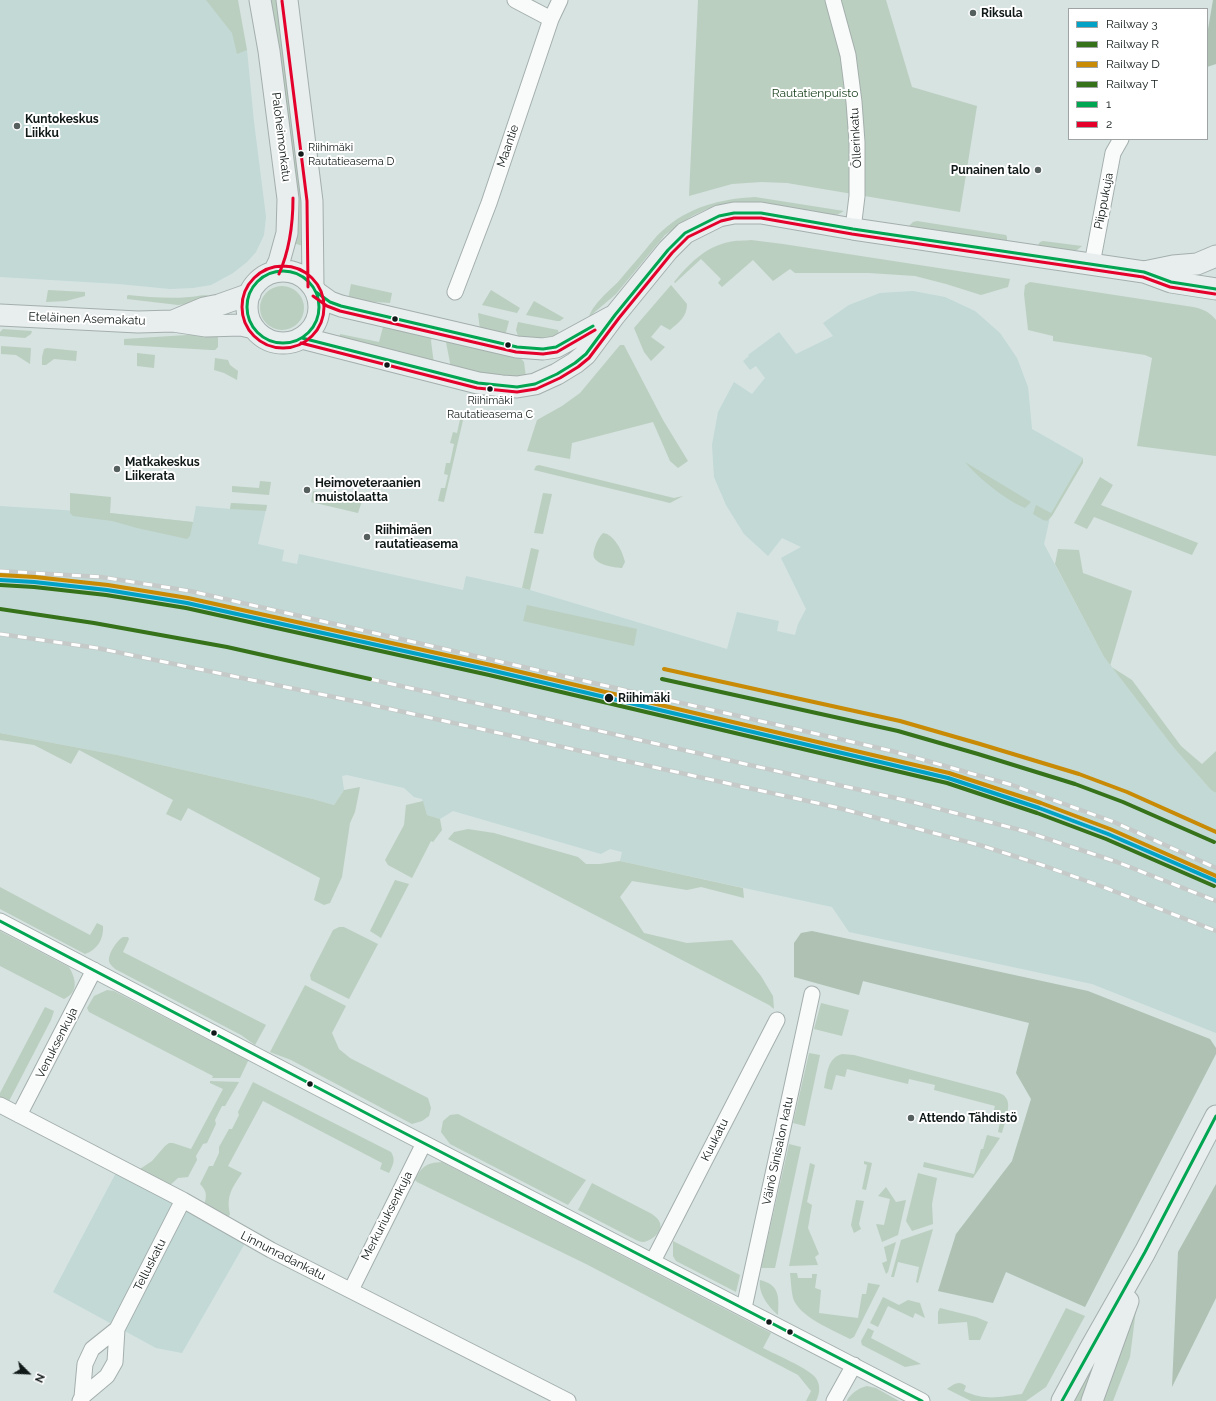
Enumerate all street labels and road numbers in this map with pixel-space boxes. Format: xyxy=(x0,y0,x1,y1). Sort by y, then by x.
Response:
street label: Paloheimonkatu xyxy=(268,91,294,183)
street label: Öllerinkatu xyxy=(847,107,865,169)
street label: Maantie xyxy=(494,123,522,169)
street label: Piippukuja xyxy=(1091,171,1117,231)
street label: Eteläinen Asemakatu xyxy=(28,310,146,328)
street label: Venuksenkuja xyxy=(33,1005,81,1081)
street label: Väinö Sinisalon katu xyxy=(760,1096,796,1206)
street label: Kuukatu xyxy=(698,1116,732,1164)
street label: Merkuriuksenkuja xyxy=(358,1169,416,1263)
street label: Linnunradankatu xyxy=(238,1228,328,1284)
street label: Telluskatu xyxy=(131,1237,169,1293)

